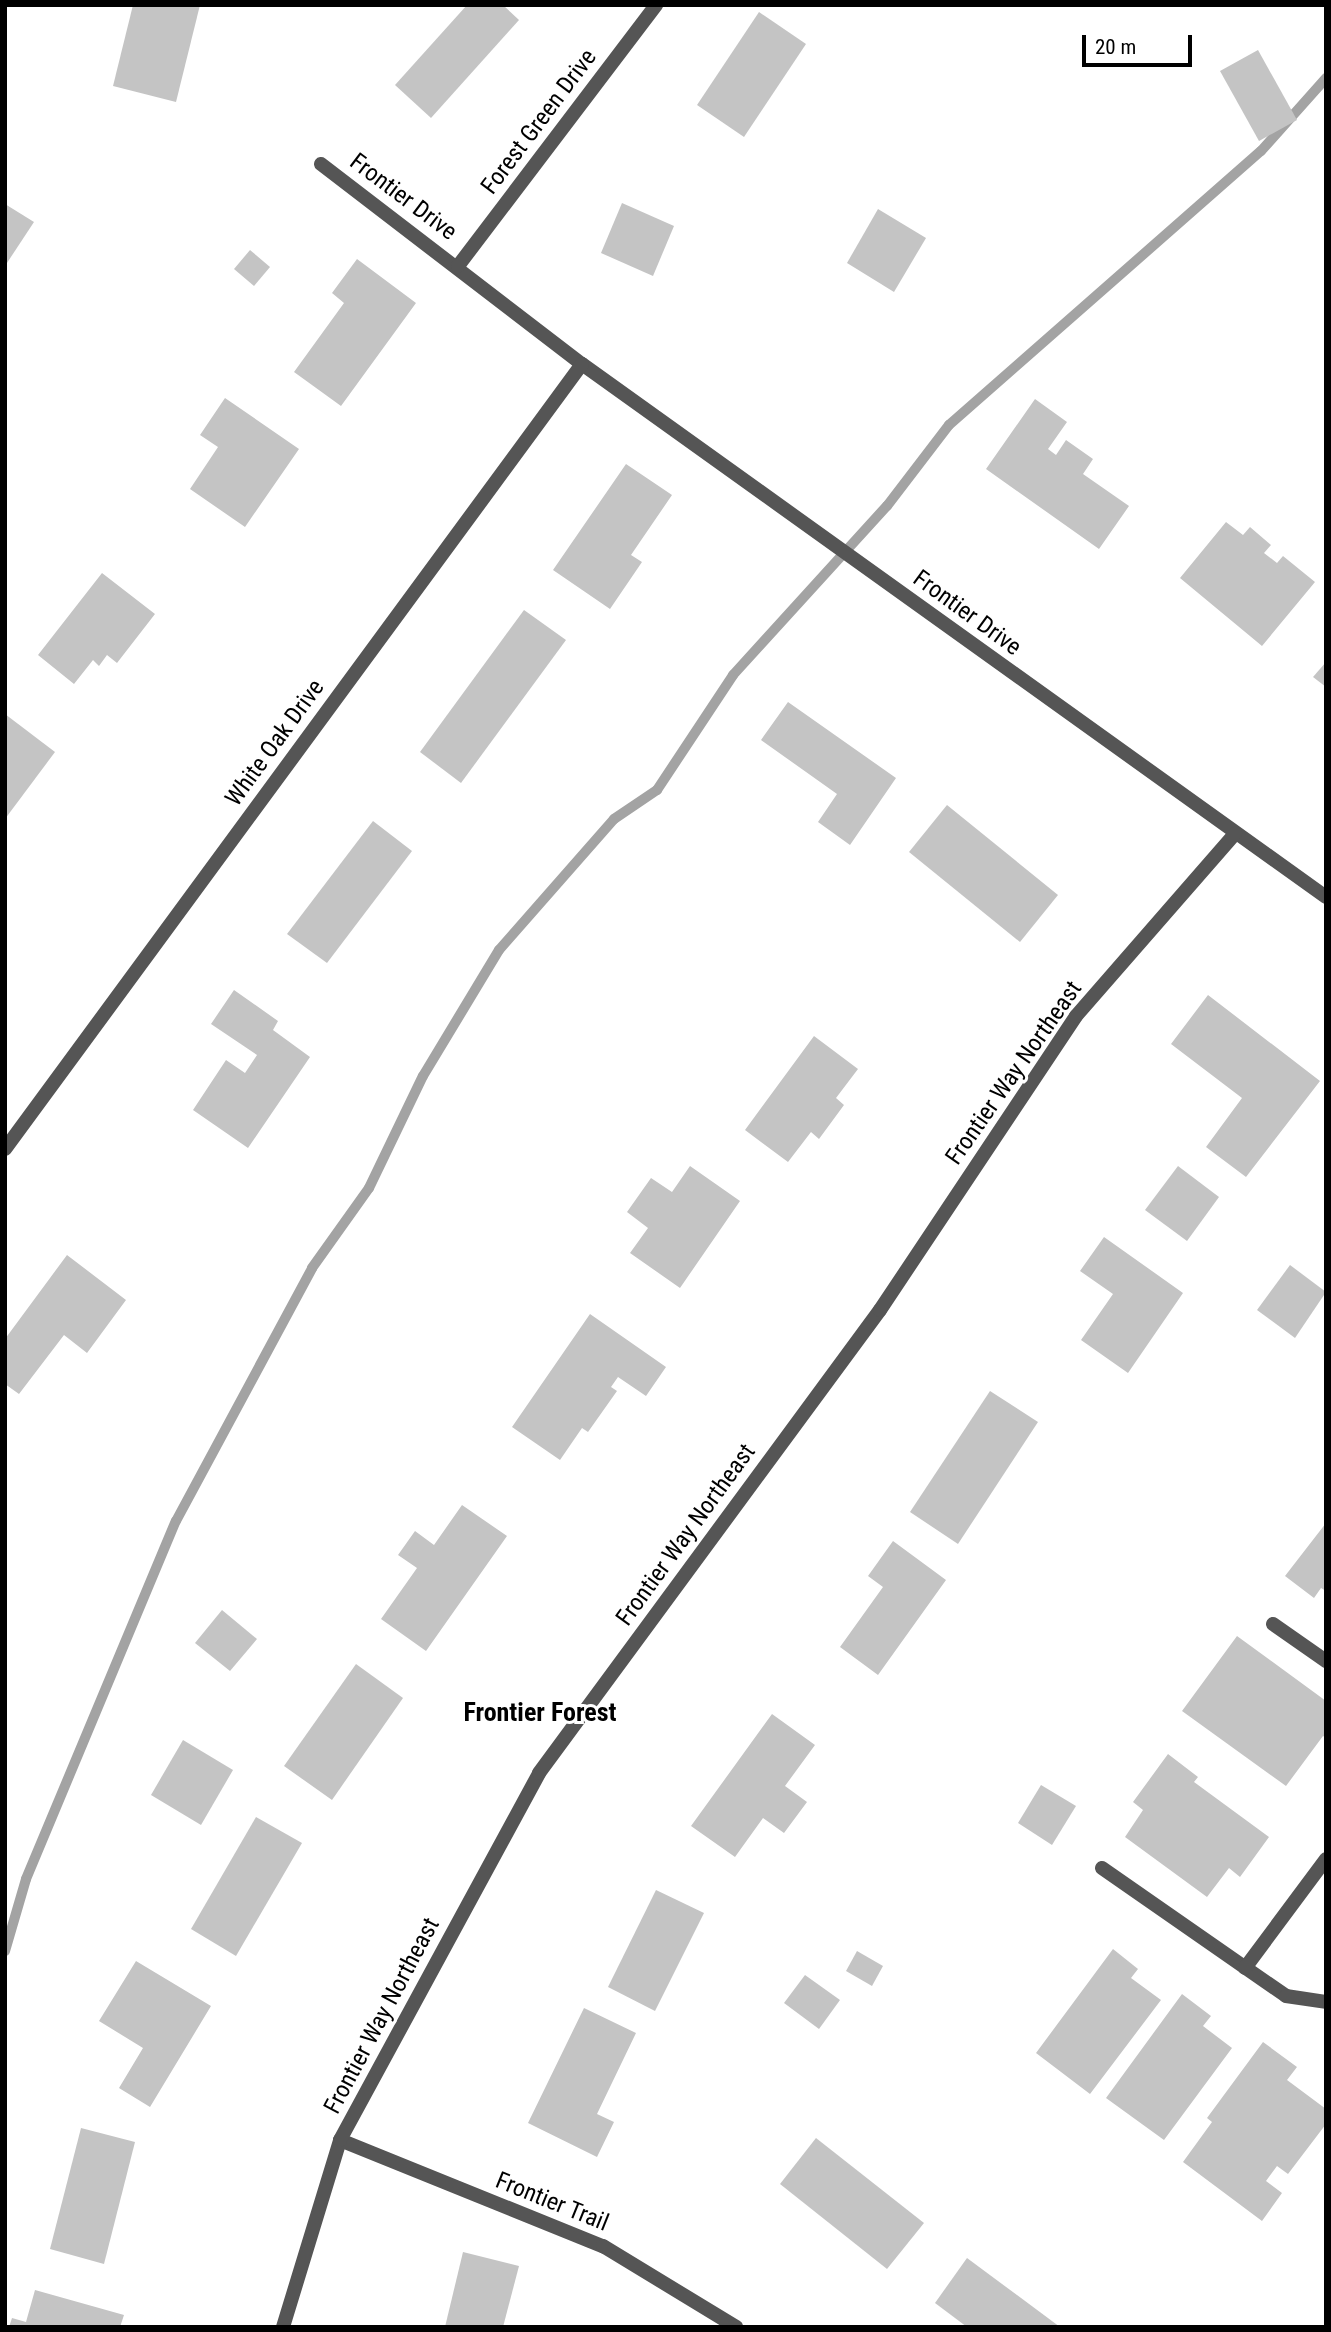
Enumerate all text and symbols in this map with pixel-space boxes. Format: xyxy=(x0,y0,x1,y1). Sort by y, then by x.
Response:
scale bar xyxy=(1086,21,1196,65)
text: 20 m xyxy=(1095,35,1136,59)
street label: Forest Green Drive xyxy=(475,44,603,200)
street label: Frontier Drive xyxy=(344,147,462,247)
street label: Frontier Drive xyxy=(907,564,1027,662)
street label: White Oak Drive xyxy=(219,674,331,812)
street label: Frontier Way Northeast xyxy=(940,976,1088,1170)
street label: Frontier Way Northeast xyxy=(610,1438,762,1632)
district label: Frontier Forest xyxy=(463,1697,617,1729)
street label: Frontier Way Northeast xyxy=(318,1913,446,2119)
street label: Frontier Trail xyxy=(491,2166,613,2238)

